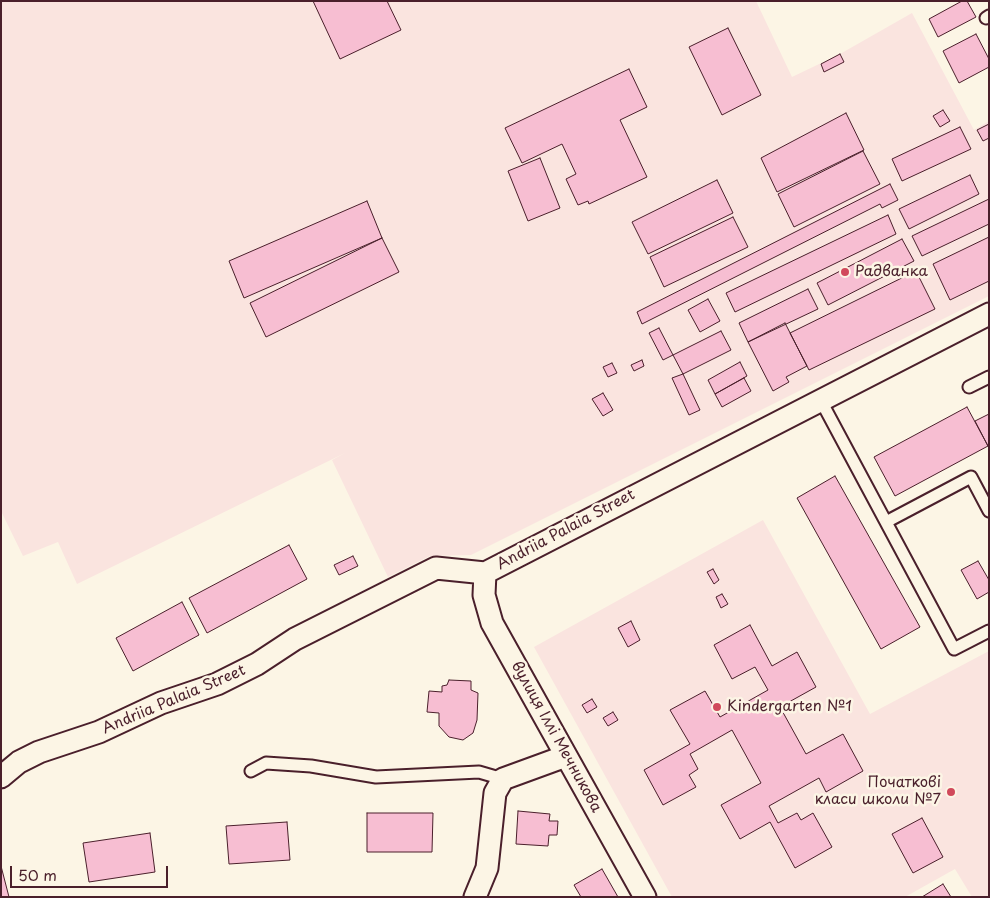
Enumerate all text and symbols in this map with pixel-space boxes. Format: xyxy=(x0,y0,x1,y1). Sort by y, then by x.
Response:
place label: Радванка xyxy=(855,263,928,281)
marker: Радванка xyxy=(839,266,851,278)
street label: Andriia Palaia Street xyxy=(494,486,638,574)
street label: вулиця Іллі Мечникова xyxy=(507,658,605,816)
street label: Andriia Palaia Street xyxy=(100,662,248,738)
place label: Kindergarten №1 xyxy=(727,698,852,716)
marker: Kindergarten №1 xyxy=(711,701,723,713)
place label: Початкові класи школи №7 xyxy=(815,774,941,809)
marker: Початкові класи школи №7 xyxy=(945,786,957,798)
scale bar xyxy=(12,856,170,888)
text: 50 m xyxy=(18,863,57,886)

